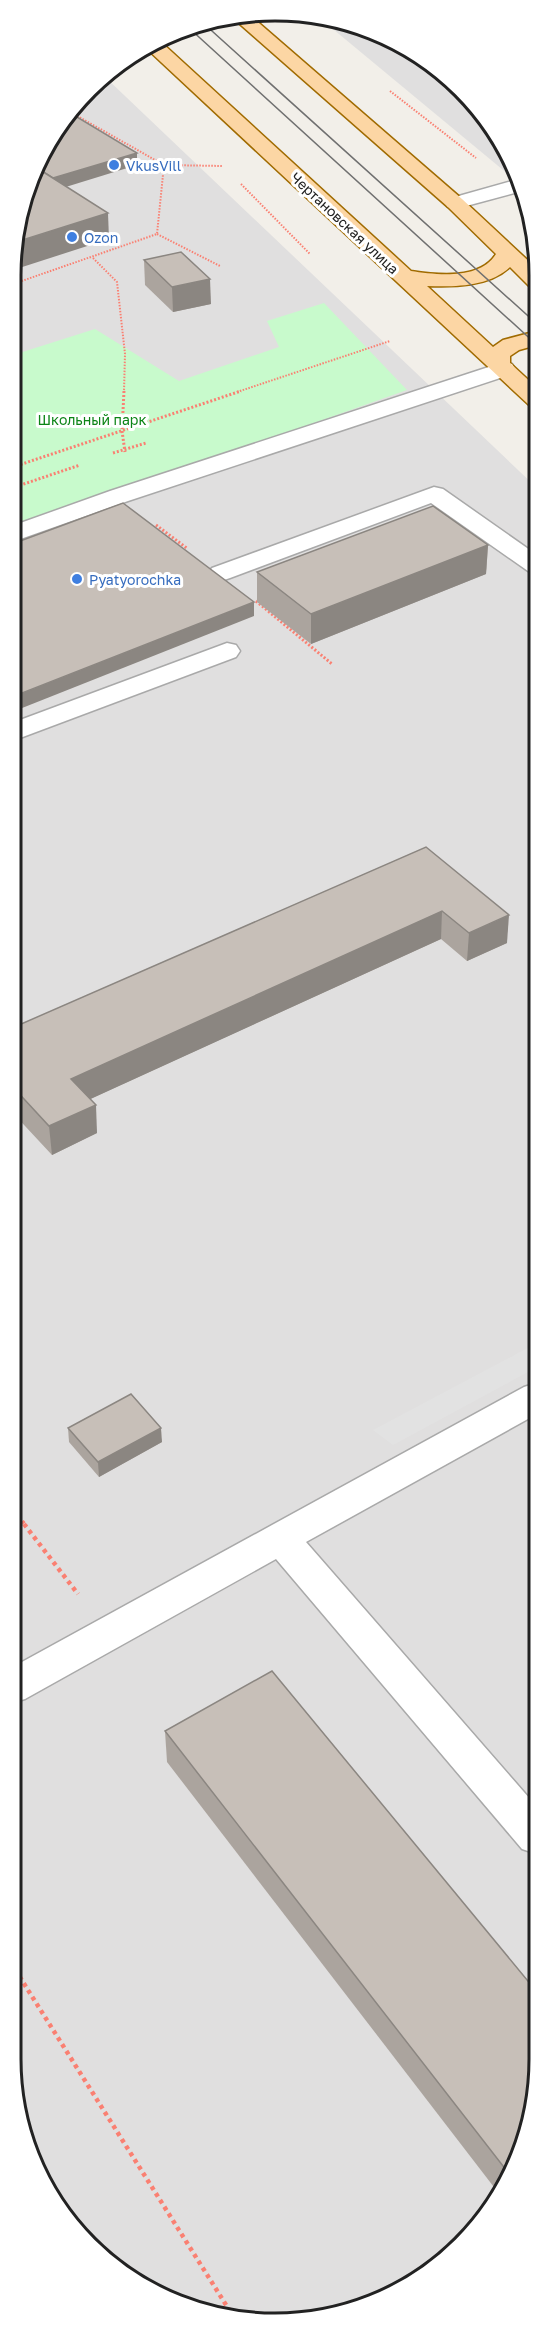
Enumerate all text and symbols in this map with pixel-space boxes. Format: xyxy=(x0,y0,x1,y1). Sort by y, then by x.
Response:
place label: VkusVill xyxy=(126,157,181,174)
marker: VkusVill xyxy=(107,158,121,172)
street label: Чертановская улица xyxy=(288,169,402,277)
place label: Ozon xyxy=(84,229,118,246)
marker: Ozon xyxy=(65,230,79,244)
park label: Школьный парк xyxy=(38,411,146,428)
place label: Pyatyorochka xyxy=(89,571,181,588)
marker: Pyatyorochka xyxy=(70,572,84,586)

